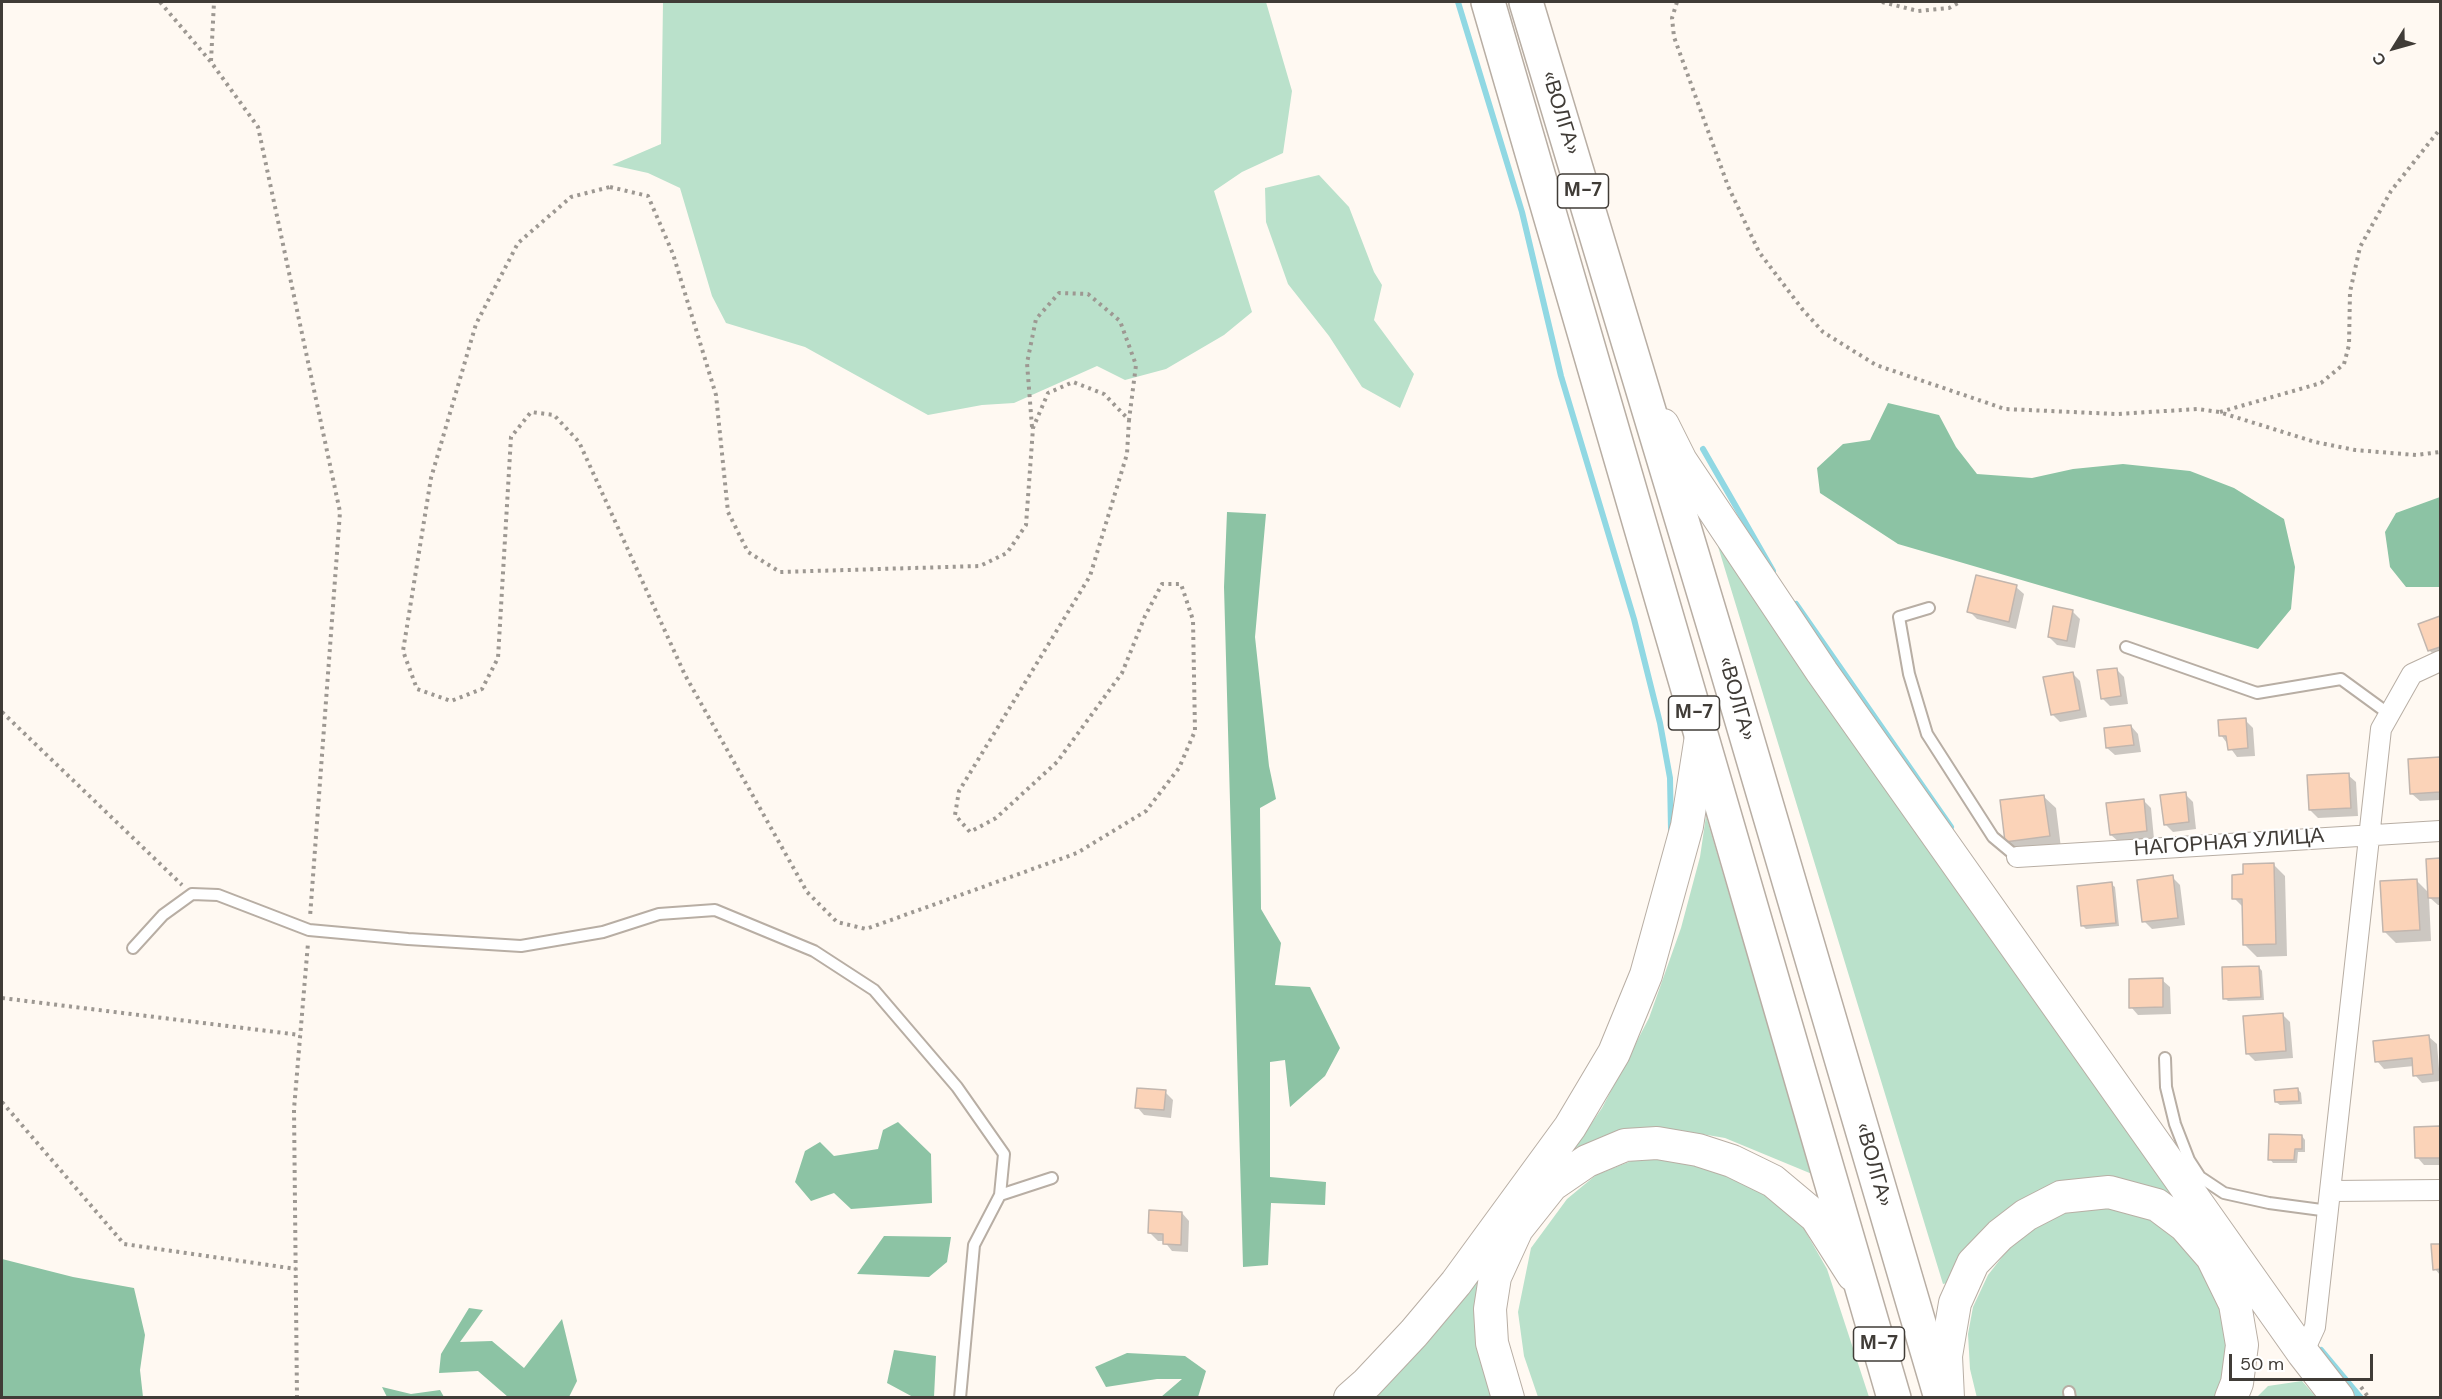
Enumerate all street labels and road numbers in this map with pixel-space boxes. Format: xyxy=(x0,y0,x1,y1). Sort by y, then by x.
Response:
street label: «ВОЛГА» xyxy=(1535,68,1585,158)
road number: М-7 xyxy=(1558,174,1608,208)
street label: «ВОЛГА» xyxy=(1712,654,1760,744)
road number: М-7 xyxy=(1668,696,1720,730)
street label: НАГОРНАЯ УЛИЦА xyxy=(2133,824,2325,862)
street label: «ВОЛГА» xyxy=(1849,1120,1897,1210)
road number: М-7 xyxy=(1854,1327,1904,1361)

